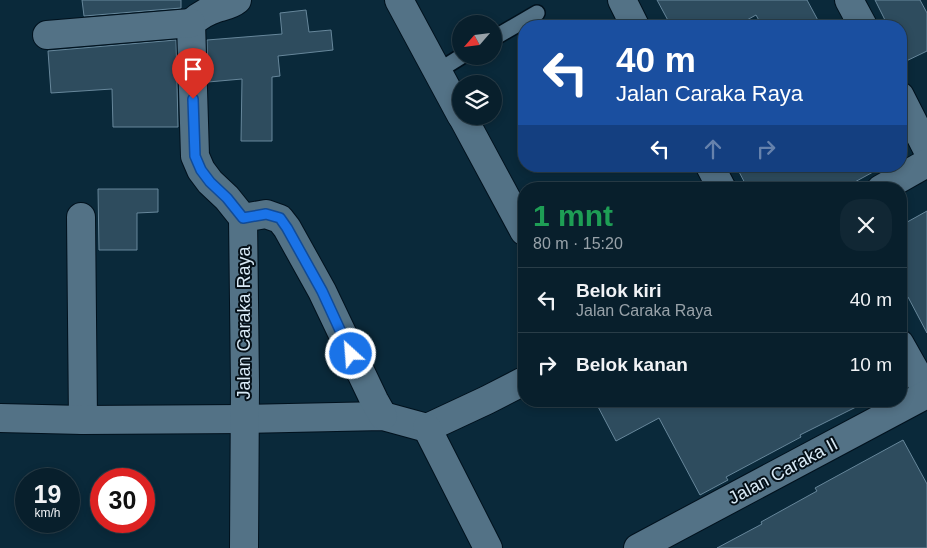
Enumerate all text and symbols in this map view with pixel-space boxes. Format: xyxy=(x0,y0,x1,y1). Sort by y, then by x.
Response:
north arrow xyxy=(452,15,502,65)
map controls xyxy=(452,15,502,125)
icon: left xyxy=(533,40,598,105)
text: 40 m xyxy=(616,40,696,79)
pin xyxy=(172,48,214,99)
icon: arrive xyxy=(179,55,207,83)
button: layers xyxy=(452,75,502,125)
text: Jalan Caraka Raya xyxy=(616,81,803,106)
icon: left xyxy=(646,135,674,163)
icon: ahead xyxy=(699,135,727,163)
icon: right xyxy=(752,135,780,163)
text: 1 mnt xyxy=(533,199,613,232)
button: close xyxy=(840,199,892,251)
text: 80 m · 15:20 xyxy=(533,235,623,252)
street label: Jalan Caraka Raya xyxy=(234,245,254,400)
text: Belok kiri xyxy=(576,280,662,301)
icon: left xyxy=(533,286,561,314)
text: 40 m xyxy=(850,289,892,310)
text: Jalan Caraka Raya xyxy=(576,302,712,319)
position arrow xyxy=(324,327,376,379)
icon: right xyxy=(533,351,561,379)
text: Belok kanan xyxy=(576,354,688,375)
text: 10 m xyxy=(850,354,892,375)
street label: Jalan Caraka II xyxy=(725,434,841,508)
speed limit sign: 30 xyxy=(90,468,155,533)
text: 19 xyxy=(34,480,61,508)
text: km/h xyxy=(34,506,61,520)

